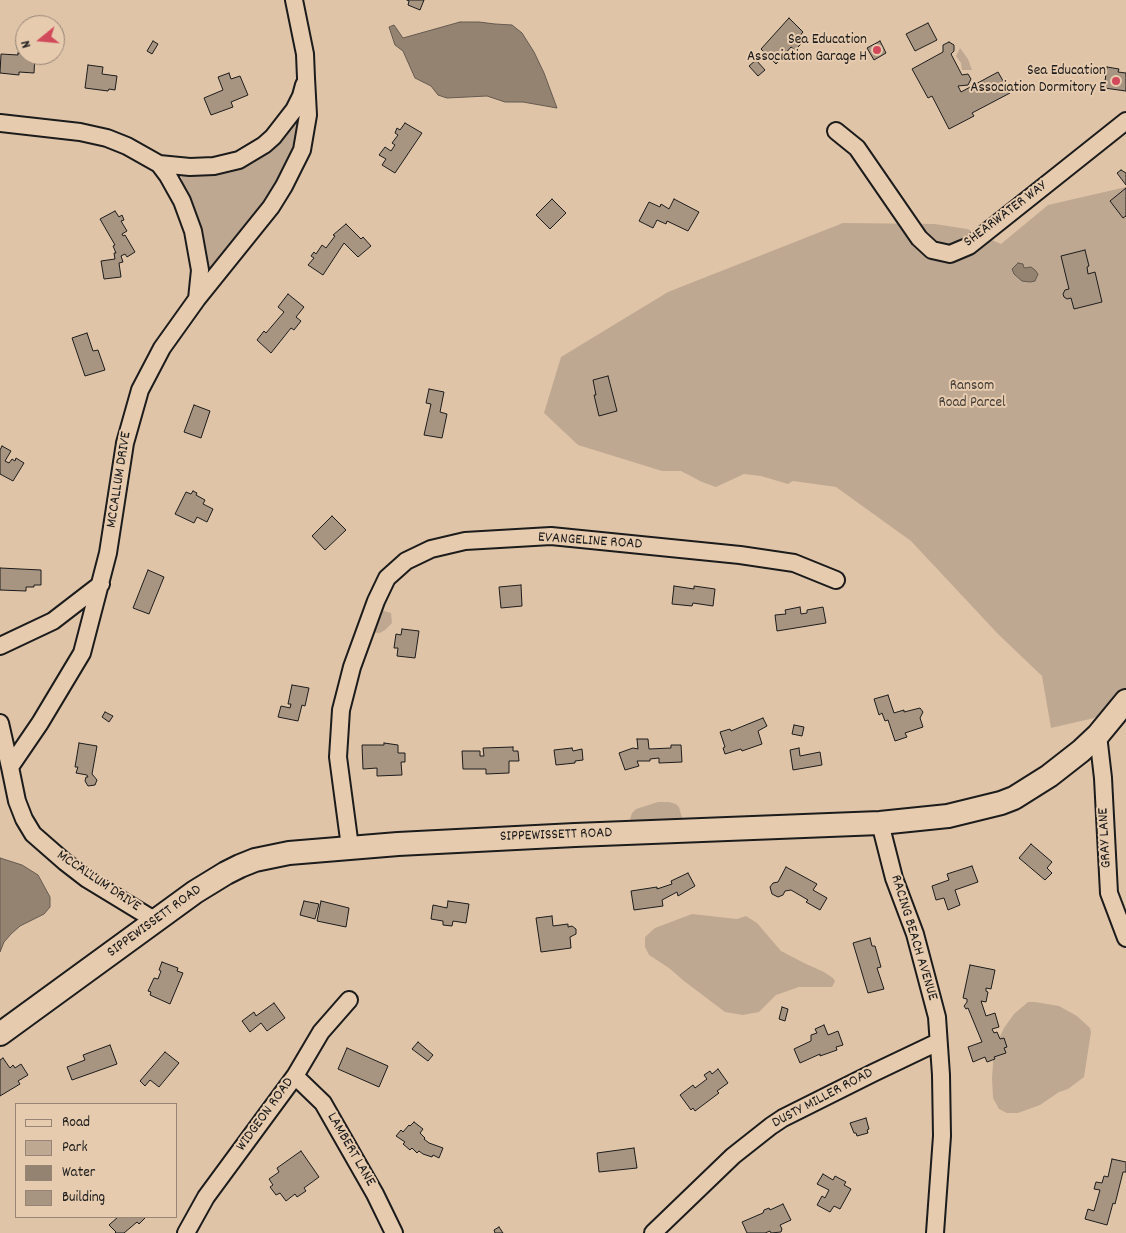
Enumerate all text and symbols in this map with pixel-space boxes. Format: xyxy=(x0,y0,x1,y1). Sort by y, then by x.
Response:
north arrow xyxy=(15,15,65,65)
place label: Sea Education Association Garage H xyxy=(747,32,867,67)
text: N xyxy=(16,38,37,50)
marker: Sea Education Association Garage H xyxy=(871,44,883,56)
place label: Sea Education Association Dormitory E xyxy=(970,63,1106,98)
marker: Sea Education Association Dormitory E xyxy=(1110,75,1122,87)
street label: SHEARWATER WAY xyxy=(961,178,1051,252)
park label: Ransom Road Parcel xyxy=(938,378,1006,413)
street label: MCCALLUM DRIVE xyxy=(104,431,136,529)
street label: EVANGELINE ROAD xyxy=(537,529,643,555)
street label: GRAY LANE xyxy=(1095,807,1117,869)
street label: SIPPEWISSETT ROAD xyxy=(500,825,612,847)
street label: MCCALLUM DRIVE xyxy=(53,847,143,917)
street label: RACING BEACH AVENUE xyxy=(885,873,941,1003)
street label: SIPPEWISSETT ROAD xyxy=(104,882,206,962)
street label: DUSTY MILLER ROAD xyxy=(769,1065,877,1133)
street label: WIDGEON ROAD xyxy=(233,1075,299,1155)
legend xyxy=(15,1103,178,1218)
street label: LAMBERT LANE xyxy=(322,1110,378,1190)
text: Road xyxy=(62,1112,90,1134)
text: Park xyxy=(62,1137,88,1159)
text: Water xyxy=(62,1162,95,1184)
text: Building xyxy=(62,1187,105,1209)

